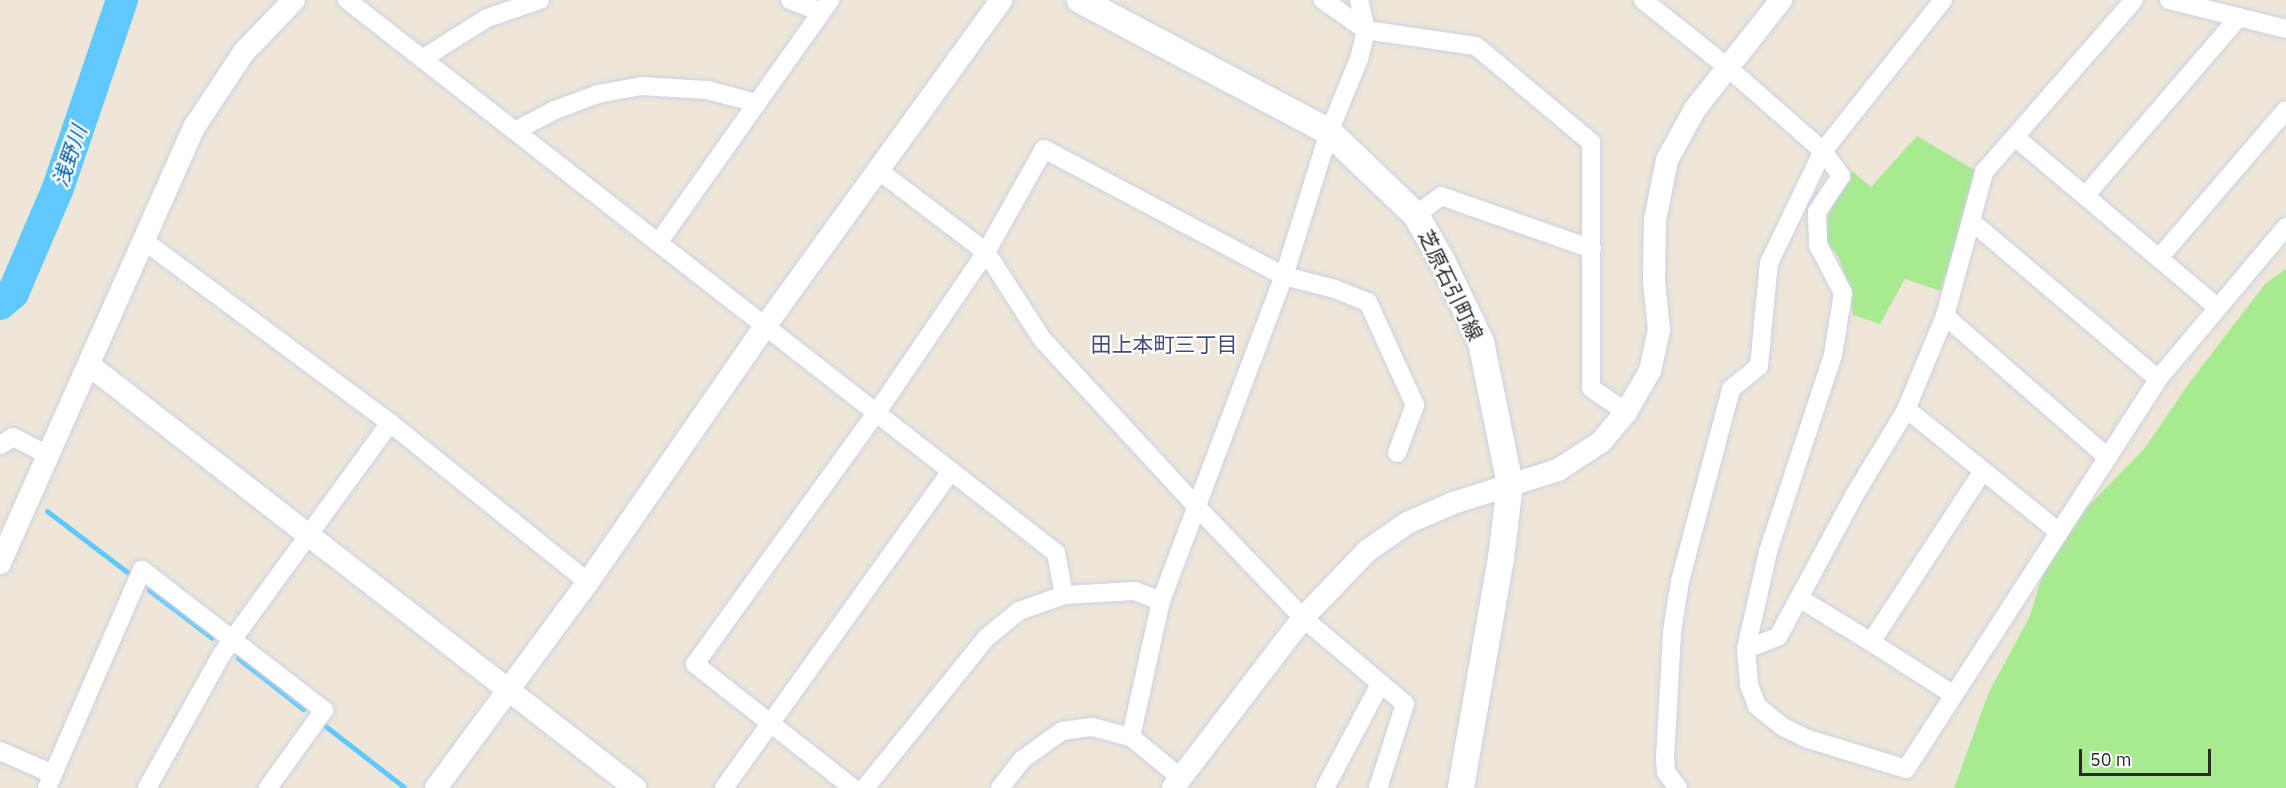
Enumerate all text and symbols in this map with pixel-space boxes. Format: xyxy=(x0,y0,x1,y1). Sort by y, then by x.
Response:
water label: 浅野川 xyxy=(47,122,91,190)
street label: 芝原石引町線 xyxy=(1414,226,1488,344)
district label: 田上本町三丁目 xyxy=(1091,331,1237,357)
scale bar xyxy=(2082,737,2214,775)
text: 50 m xyxy=(2090,748,2132,771)

